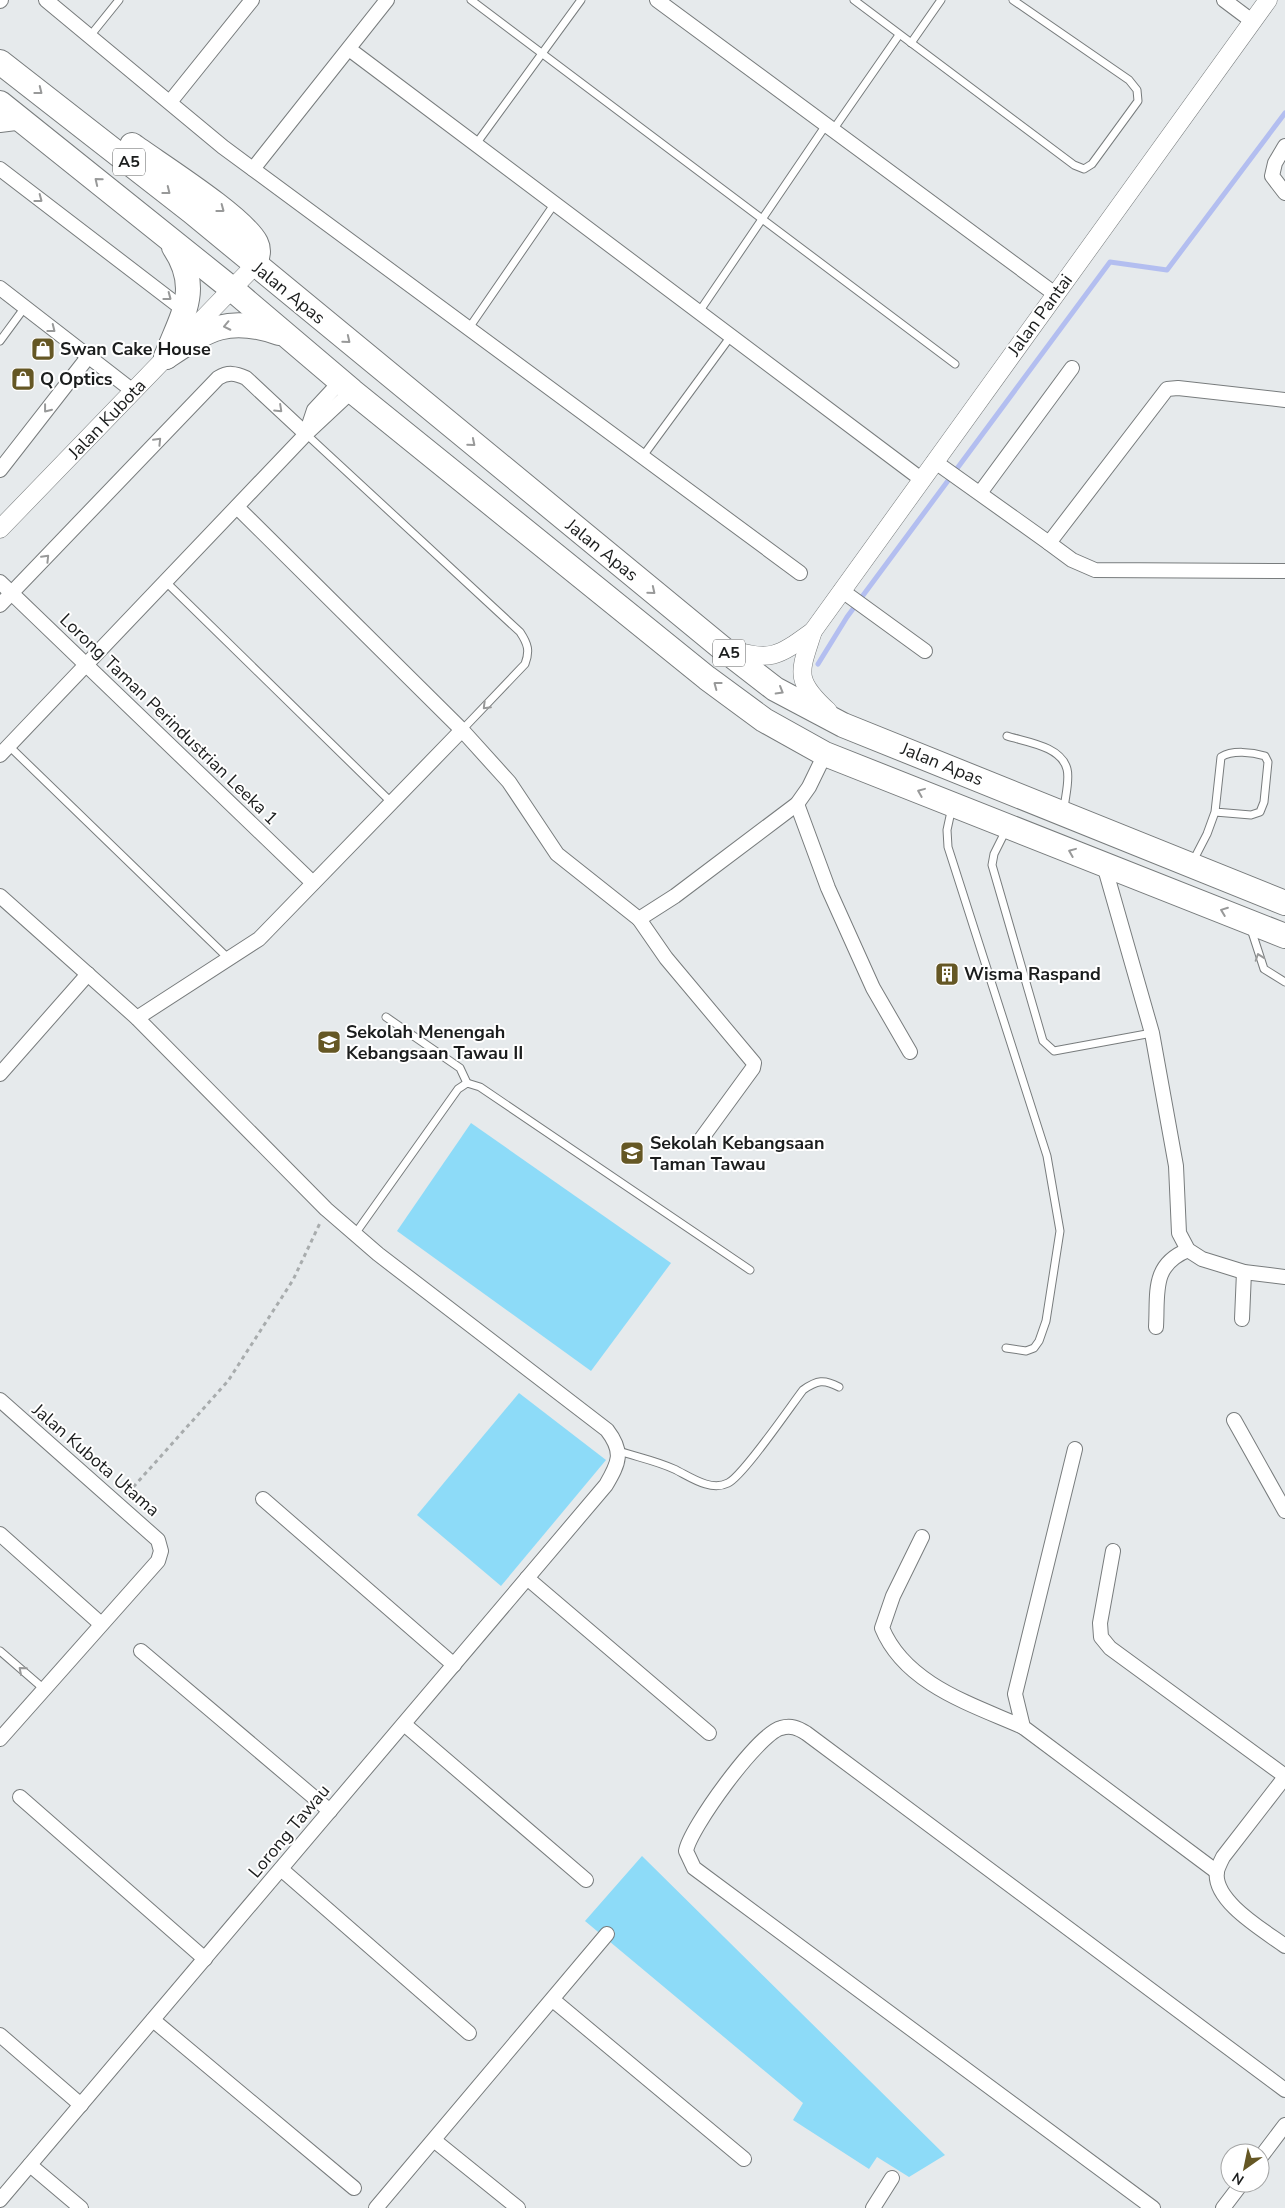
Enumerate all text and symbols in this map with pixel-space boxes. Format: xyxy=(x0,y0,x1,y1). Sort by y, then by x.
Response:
one-way arrow xyxy=(33,86,42,94)
road number: A5 xyxy=(113,148,145,176)
one-way arrow xyxy=(95,179,104,187)
one-way arrow xyxy=(161,186,170,195)
one-way arrow xyxy=(33,193,42,201)
one-way arrow xyxy=(215,204,224,212)
street label: Jalan Apas xyxy=(247,256,330,330)
street label: Jalan Pantai xyxy=(1002,269,1078,362)
one-way arrow xyxy=(162,292,171,300)
one-way arrow xyxy=(222,320,231,331)
one-way arrow xyxy=(46,323,56,332)
one-way arrow xyxy=(341,334,350,342)
shop icon: Swan Cake House xyxy=(30,336,56,362)
place label: Swan Cake House xyxy=(60,337,211,361)
shop icon: Q Optics xyxy=(10,366,36,392)
place label: Q Optics xyxy=(40,367,113,391)
street label: Jalan Kubota xyxy=(62,374,151,465)
one-way arrow xyxy=(45,403,53,412)
one-way arrow xyxy=(274,403,283,412)
one-way arrow xyxy=(152,437,161,446)
one-way arrow xyxy=(467,438,476,447)
street label: Jalan Apas xyxy=(560,513,643,587)
one-way arrow xyxy=(40,555,49,564)
one-way arrow xyxy=(646,585,655,593)
street label: Lorong Taman Perindustrian Leeka 1 xyxy=(55,608,283,830)
road number: A5 xyxy=(713,640,745,666)
one-way arrow xyxy=(714,682,723,690)
one-way arrow xyxy=(774,685,783,695)
one-way arrow xyxy=(482,700,491,709)
street label: Jalan Apas xyxy=(896,736,987,791)
one-way arrow xyxy=(917,788,926,798)
one-way arrow xyxy=(1069,847,1077,857)
one-way arrow xyxy=(1220,907,1228,917)
one-way arrow xyxy=(1255,953,1265,962)
building icon: Wisma Raspand xyxy=(934,961,960,987)
place label: Wisma Raspand xyxy=(964,962,1101,986)
place label: Sekolah Menengah Kebangsaan Tawau II xyxy=(346,1020,523,1065)
school or university icon: Sekolah Menengah Kebangsaan Tawau II xyxy=(316,1029,342,1055)
place label: Sekolah Kebangsaan Taman Tawau xyxy=(650,1131,824,1176)
school or university icon: Sekolah Kebangsaan Taman Tawau xyxy=(619,1140,645,1166)
street label: Jalan Kubota Utama xyxy=(27,1397,165,1522)
one-way arrow xyxy=(19,1667,28,1676)
street label: Lorong Tawau xyxy=(243,1779,335,1883)
north arrow xyxy=(1220,2143,1270,2193)
text: N xyxy=(1229,2168,1248,2189)

